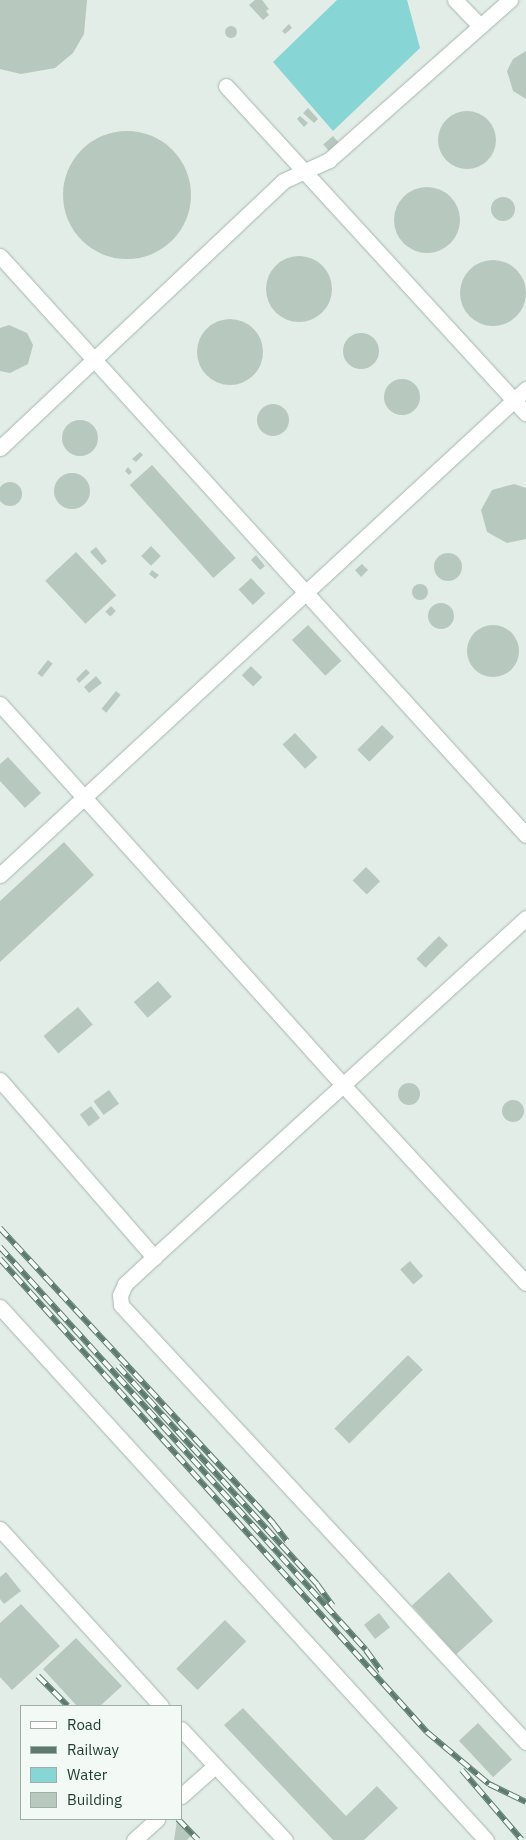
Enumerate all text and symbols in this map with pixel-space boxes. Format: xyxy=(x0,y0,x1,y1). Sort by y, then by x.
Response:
legend xyxy=(20,1705,182,1820)
text: Road xyxy=(67,1715,102,1734)
text: Railway xyxy=(67,1740,119,1759)
text: Water xyxy=(67,1765,107,1784)
text: Building xyxy=(67,1790,122,1809)

